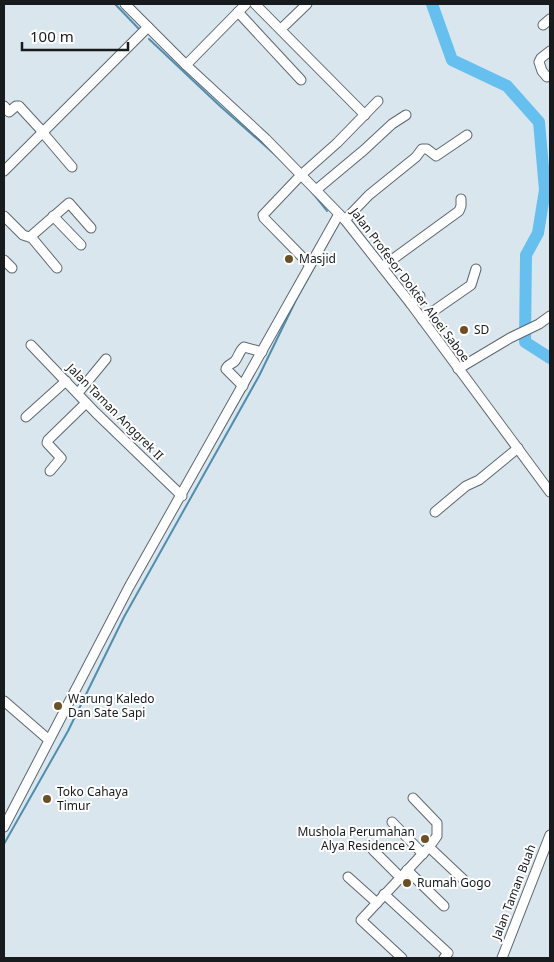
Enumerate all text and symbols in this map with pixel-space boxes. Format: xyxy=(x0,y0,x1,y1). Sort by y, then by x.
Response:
scale bar xyxy=(22,20,129,52)
text: 100 m xyxy=(30,26,74,46)
street label: Jalan Profesor Dokter Aloei Saboe xyxy=(346,203,474,365)
place label: Masjid xyxy=(299,250,336,267)
marker: Masjid xyxy=(283,253,295,265)
place label: SD xyxy=(474,321,490,338)
marker: SD xyxy=(458,324,470,336)
street label: Jalan Taman Anggrek II xyxy=(63,359,167,464)
place label: Warung Kaledo Dan Sate Sapi xyxy=(68,690,155,721)
marker: Warung Kaledo Dan Sate Sapi xyxy=(52,700,64,712)
place label: Toko Cahaya Timur xyxy=(57,783,128,814)
marker: Toko Cahaya Timur xyxy=(41,793,53,805)
place label: Mushola Perumahan Alya Residence 2 xyxy=(297,823,415,854)
marker: Mushola Perumahan Alya Residence 2 xyxy=(419,833,431,845)
street label: Jalan Taman Buah xyxy=(487,842,540,943)
place label: Rumah Gogo xyxy=(417,874,491,891)
marker: Rumah Gogo xyxy=(401,877,413,889)

